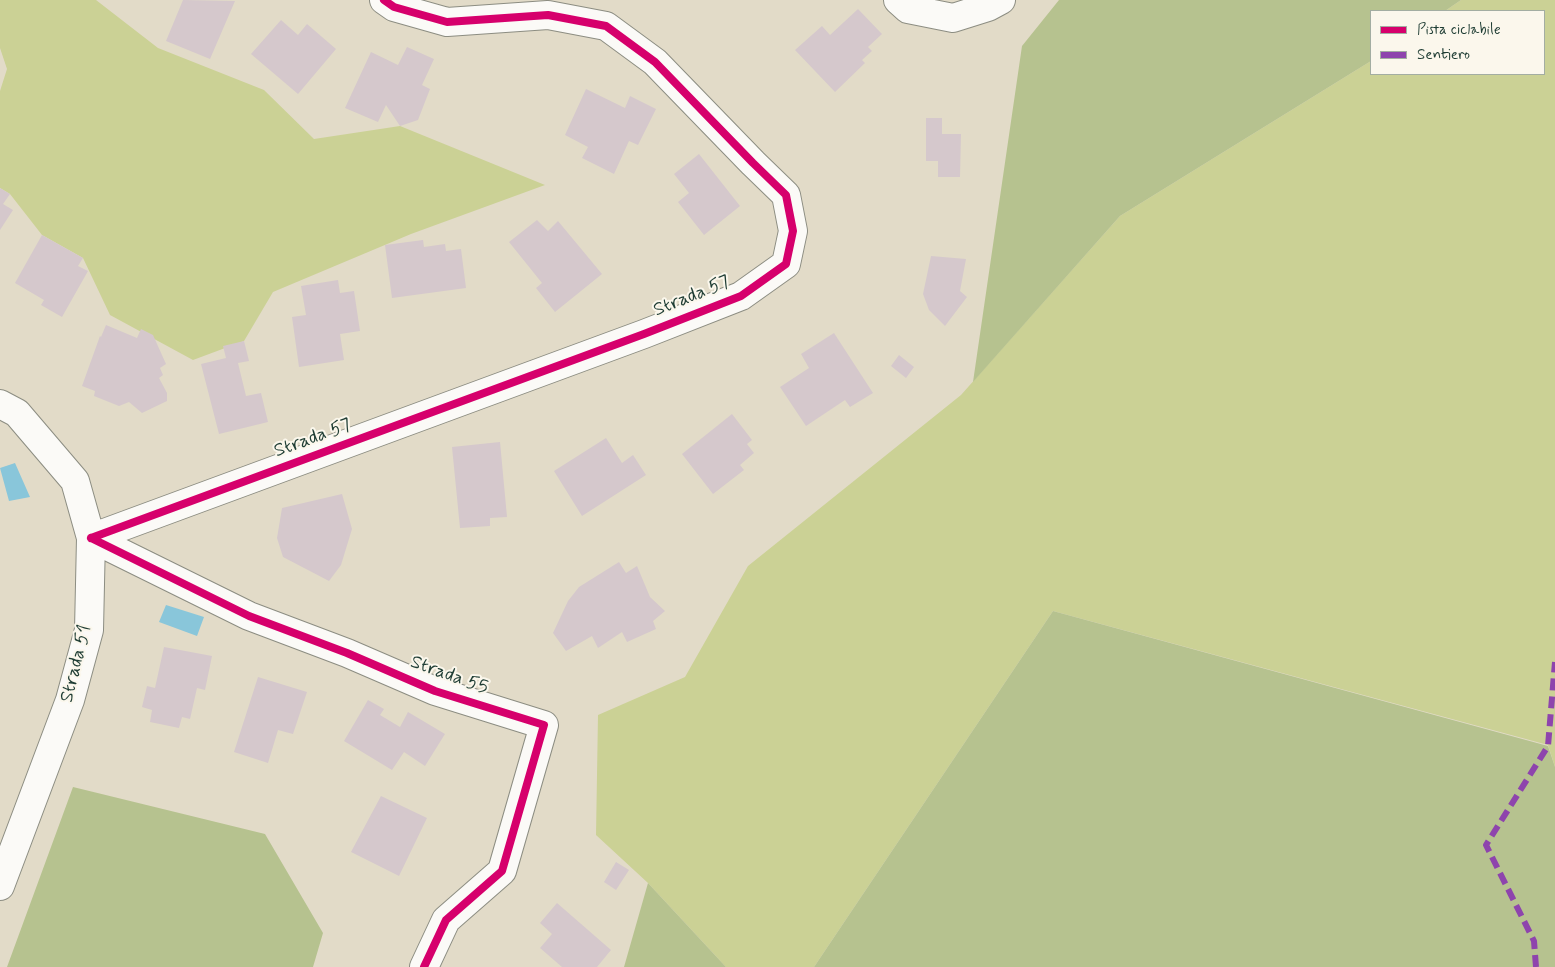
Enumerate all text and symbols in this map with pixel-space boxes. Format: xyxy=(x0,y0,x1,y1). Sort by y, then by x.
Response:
legend xyxy=(1370,10,1545,75)
text: Pista ciclabile xyxy=(1417,20,1501,40)
text: Sentiero xyxy=(1417,45,1470,65)
street label: Strada 57 xyxy=(650,271,734,323)
street label: Strada 57 xyxy=(271,415,355,463)
street label: Strada 51 xyxy=(56,623,98,705)
street label: Strada 55 xyxy=(407,651,491,701)

